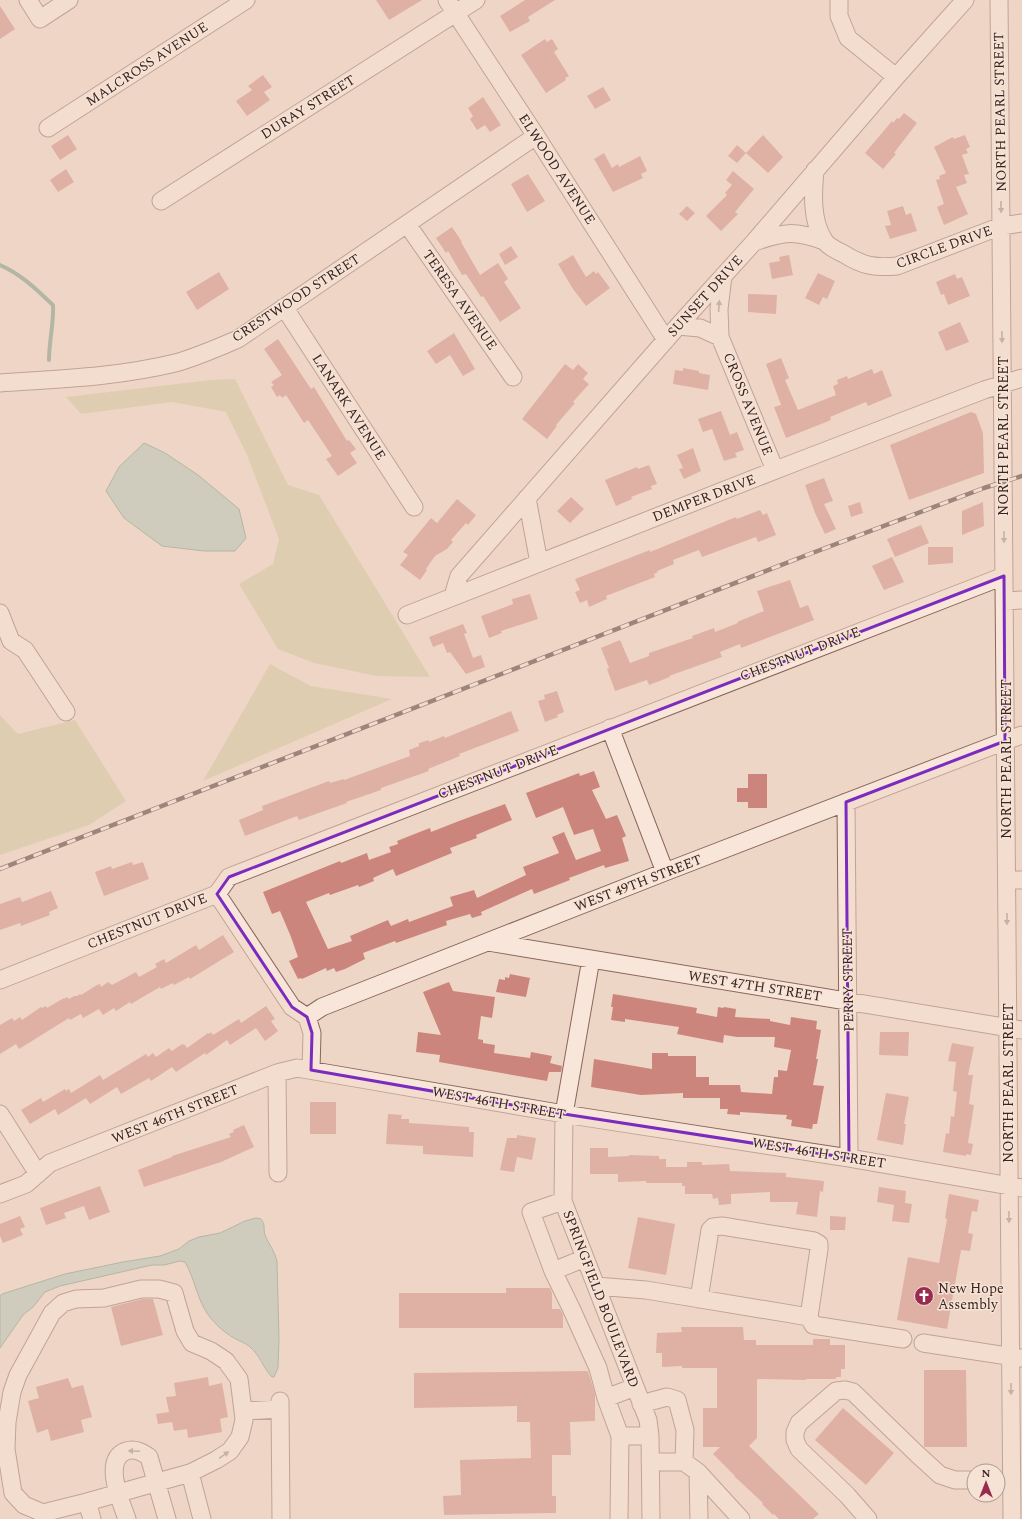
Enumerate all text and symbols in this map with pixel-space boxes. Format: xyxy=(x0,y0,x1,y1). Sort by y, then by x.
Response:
street label: MALCROSS AVENUE xyxy=(82,16,212,112)
street label: NORTH PEARL STREET xyxy=(988,32,1012,192)
street label: DURAY STREET xyxy=(257,69,359,145)
street label: ELWOOD AVENUE xyxy=(513,109,601,229)
one-way arrow xyxy=(998,201,1004,214)
street label: CIRCLE DRIVE xyxy=(893,220,995,274)
street label: TERESA AVENUE xyxy=(417,245,503,355)
street label: CRESTWOOD STREET xyxy=(227,248,365,348)
street label: SUNSET DRIVE xyxy=(662,250,748,342)
one-way arrow xyxy=(716,300,723,312)
one-way arrow xyxy=(999,331,1005,344)
street label: CROSS AVENUE xyxy=(718,349,778,459)
street label: LANARK AVENUE xyxy=(307,350,391,464)
street label: NORTH PEARL STREET xyxy=(993,356,1014,516)
street label: DEMPER DRIVE xyxy=(649,469,759,527)
one-way arrow xyxy=(1001,531,1007,544)
street label: CHESTNUT DRIVE xyxy=(737,621,863,687)
street label: NORTH PEARL STREET xyxy=(996,679,1017,839)
street label: CHESTNUT DRIVE xyxy=(435,739,561,805)
street label: WEST 49TH STREET xyxy=(571,849,705,917)
street label: CHESTNUT DRIVE xyxy=(84,887,210,955)
one-way arrow xyxy=(1004,913,1010,926)
street label: PERRY STREET xyxy=(837,928,859,1032)
street label: WEST 47TH STREET xyxy=(687,965,823,1007)
street label: NORTH PEARL STREET xyxy=(998,1003,1019,1163)
street label: WEST 46TH STREET xyxy=(108,1079,242,1149)
street label: WEST 46TH STREET xyxy=(431,1081,567,1125)
street label: WEST 46TH STREET xyxy=(751,1132,887,1174)
street label: SPRINGFIELD BOULEVARD xyxy=(557,1207,645,1391)
one-way arrow xyxy=(1006,1211,1012,1224)
place label: New Hope Assembly xyxy=(938,1278,1004,1315)
church icon: New Hope Assembly xyxy=(913,1285,935,1307)
one-way arrow xyxy=(1007,1383,1014,1395)
one-way arrow xyxy=(128,1448,141,1455)
one-way arrow xyxy=(219,1451,229,1459)
north arrow xyxy=(966,1463,1006,1503)
text: N xyxy=(982,1465,991,1482)

